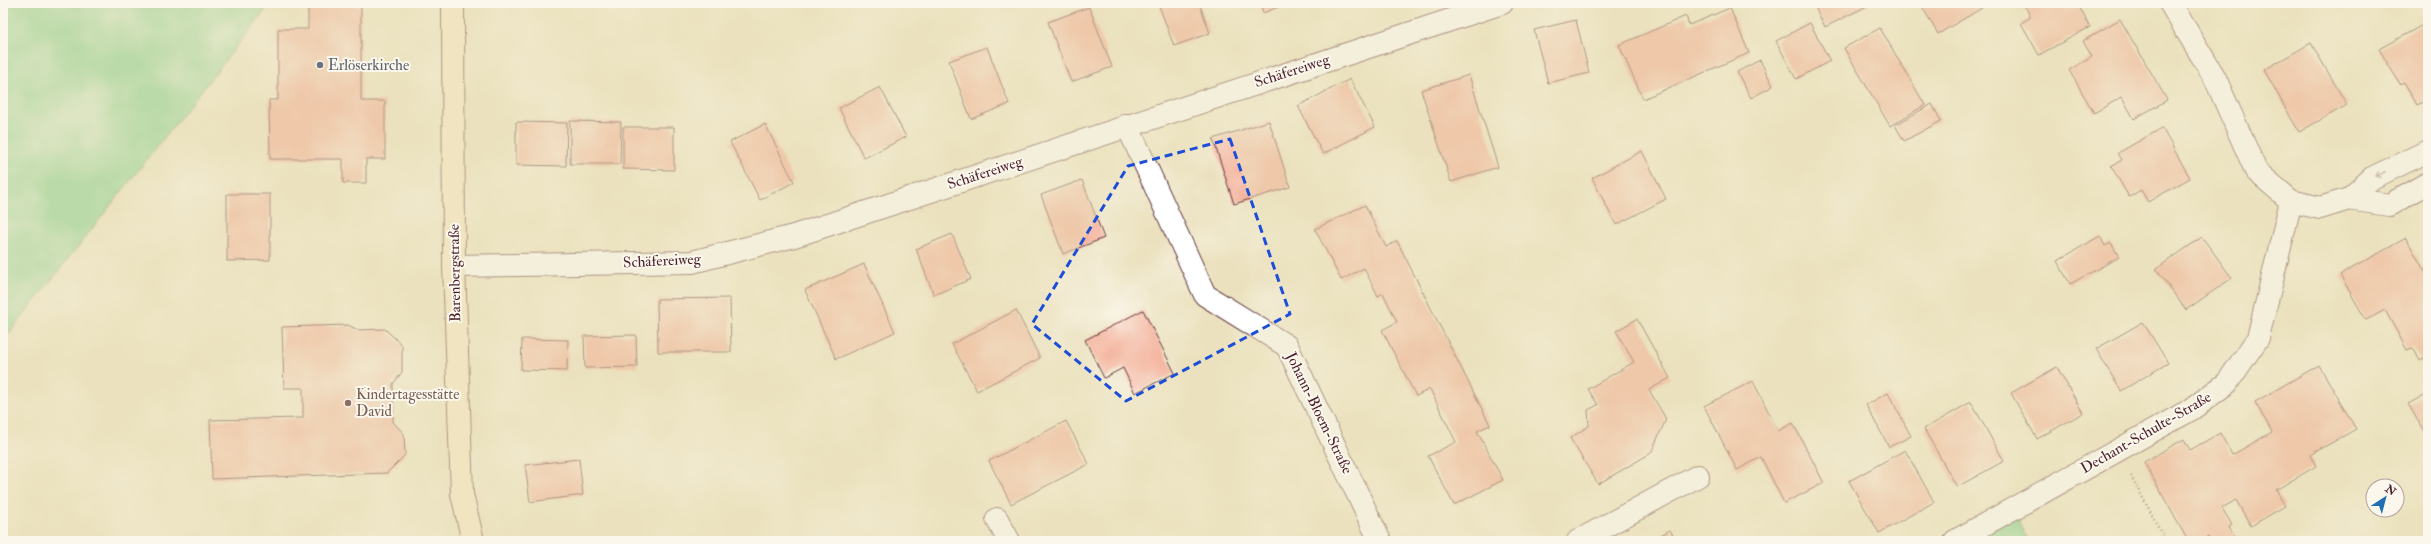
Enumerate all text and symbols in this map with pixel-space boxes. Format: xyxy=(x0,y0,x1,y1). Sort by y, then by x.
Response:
street label: Schäfereiweg xyxy=(1252,50,1333,92)
place label: Erlöserkirche xyxy=(328,56,409,75)
marker: Erlöserkirche xyxy=(315,60,325,70)
street label: Schäfereiweg xyxy=(945,152,1026,194)
one-way arrow xyxy=(2375,171,2387,178)
street label: Barenbergstraße xyxy=(445,224,465,322)
street label: Schäfereiweg xyxy=(623,249,702,273)
street label: Johann-Bloem-Straße xyxy=(1280,348,1357,477)
place label: Kindertagesstätte David xyxy=(356,385,459,421)
street label: Dechant-Schulte-Straße xyxy=(2077,388,2215,478)
marker: Kindertagesstätte David xyxy=(343,398,353,408)
north arrow xyxy=(2365,478,2405,518)
text: N xyxy=(2382,482,2399,499)

